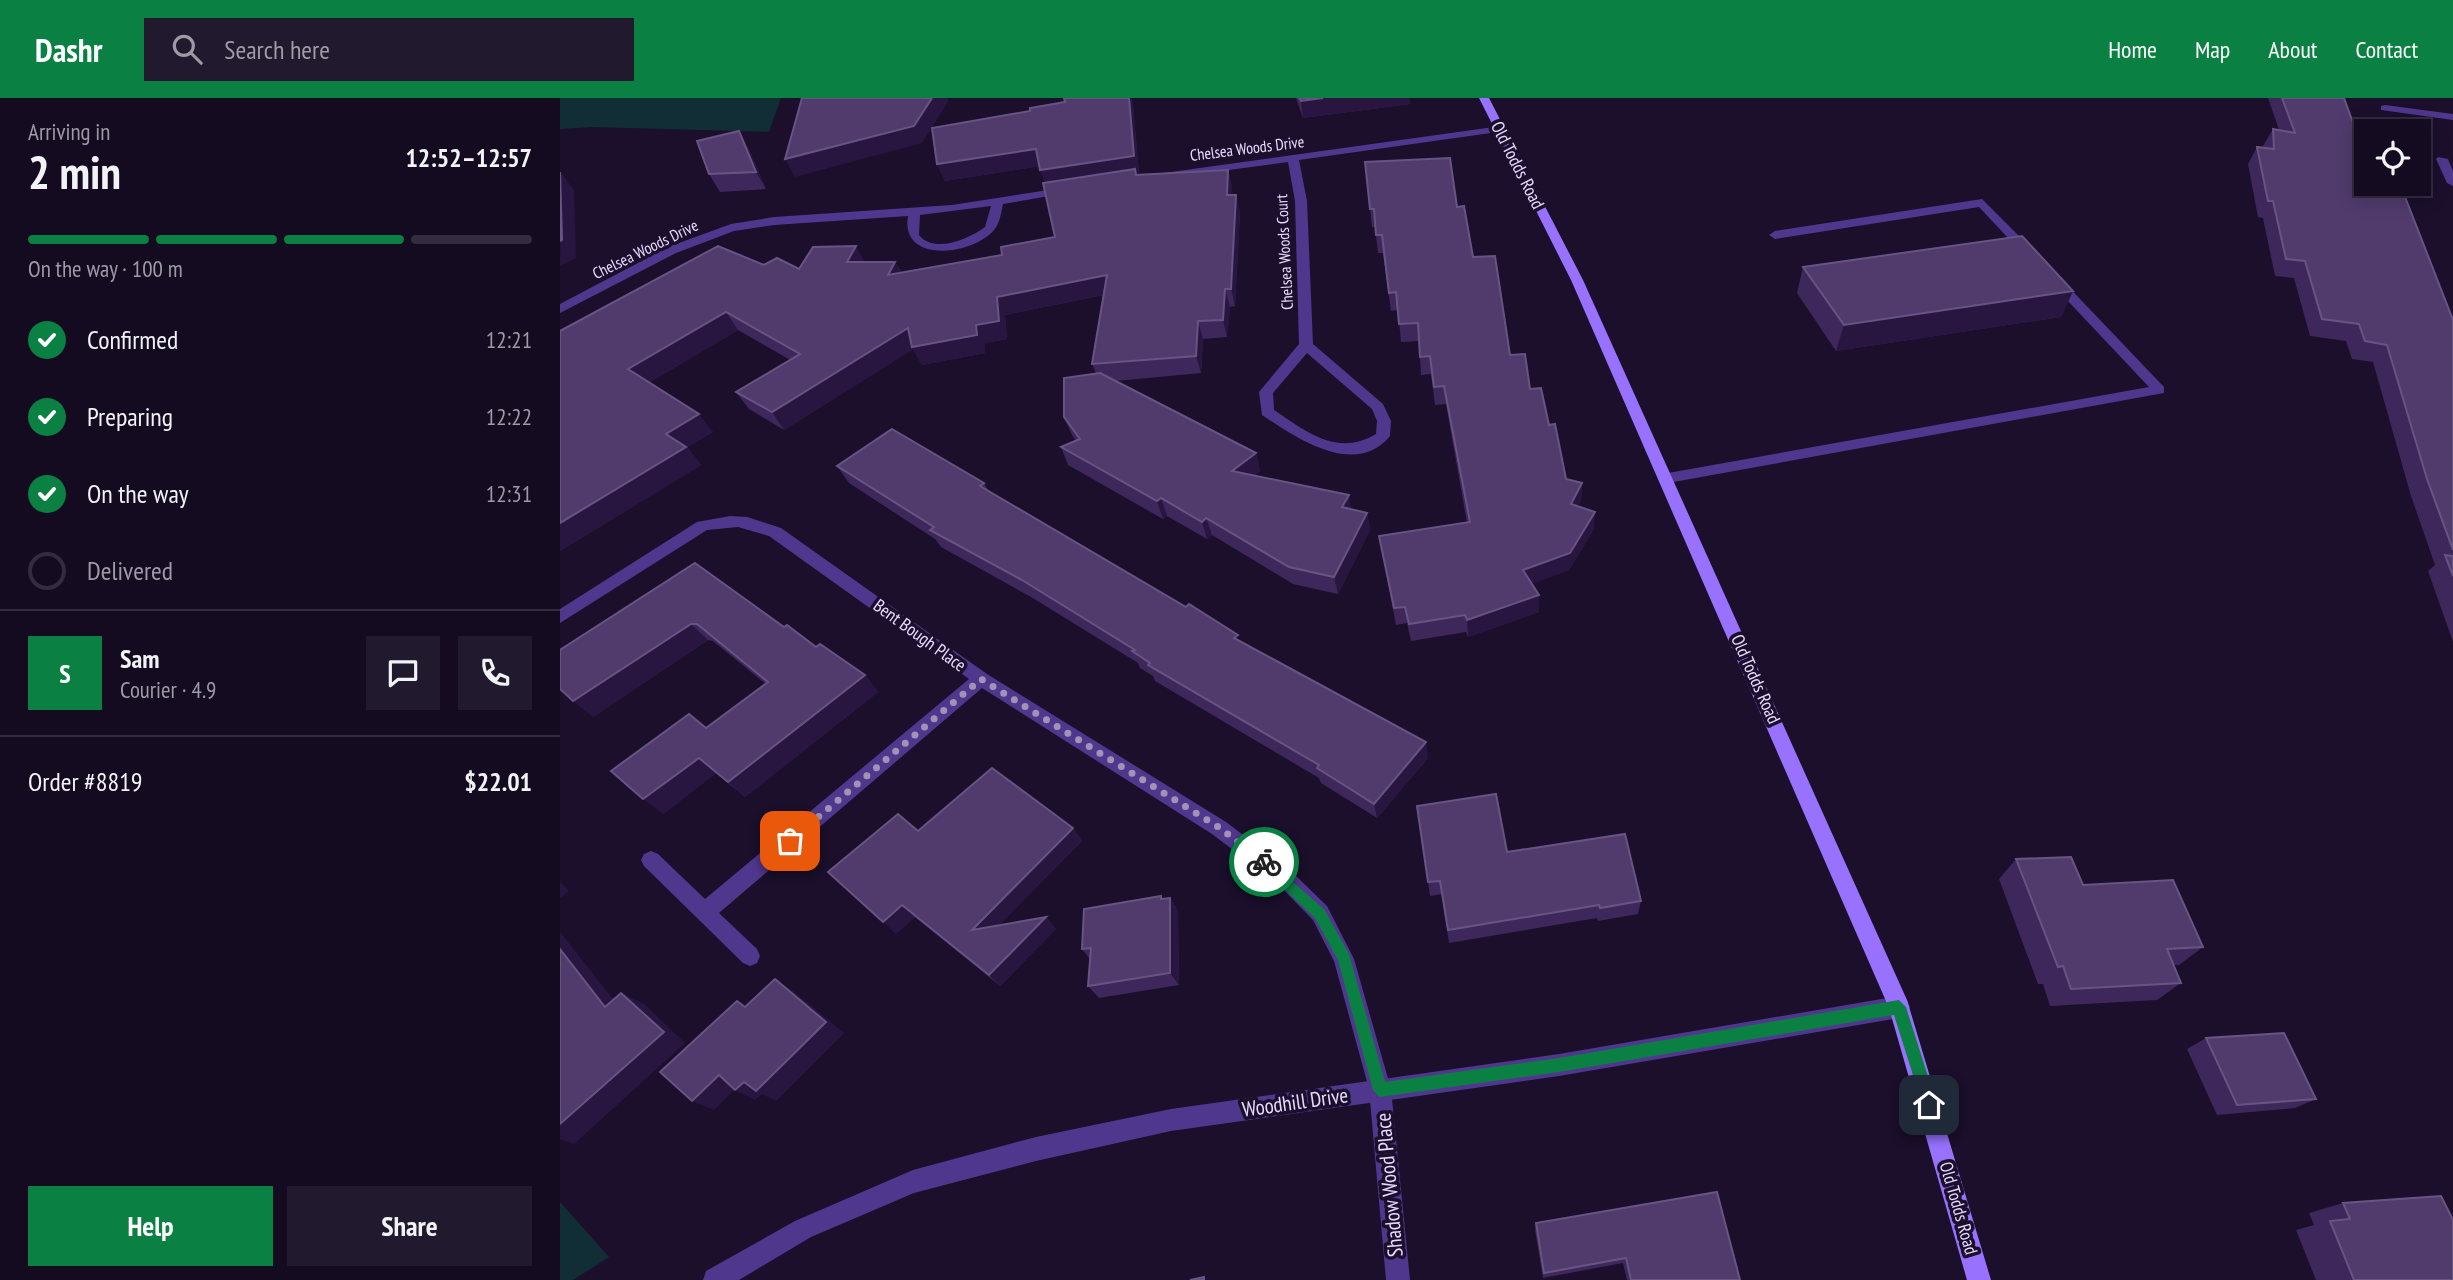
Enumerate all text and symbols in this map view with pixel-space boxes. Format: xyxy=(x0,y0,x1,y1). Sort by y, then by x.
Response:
search box xyxy=(144,18,634,81)
text: Dashr xyxy=(35,28,102,71)
icon: search xyxy=(168,30,206,68)
text: Search here xyxy=(224,33,330,66)
text: Home xyxy=(2108,34,2157,65)
text: Map xyxy=(2195,34,2230,65)
text: About xyxy=(2268,34,2317,65)
text: Contact xyxy=(2355,34,2418,65)
text: Arriving in xyxy=(28,117,110,146)
street label: Old Todds Road xyxy=(1486,117,1550,213)
map controls xyxy=(2354,119,2431,196)
button: locate xyxy=(2354,119,2431,196)
street label: Chelsea Woods Drive xyxy=(1189,131,1305,165)
text: 12:52–12:57 xyxy=(405,141,532,174)
text: 2 min xyxy=(28,142,121,202)
street label: Chelsea Woods Court xyxy=(1271,193,1297,310)
street label: Chelsea Woods Drive xyxy=(589,215,701,283)
text: On the way · 100 m xyxy=(28,254,183,283)
icon: check xyxy=(28,321,66,359)
text: Confirmed xyxy=(87,323,178,356)
text: 12:21 xyxy=(486,325,532,354)
icon: check xyxy=(28,398,66,436)
text: Preparing xyxy=(87,400,173,433)
text: 12:22 xyxy=(486,402,532,431)
icon: check xyxy=(28,475,66,513)
text: On the way xyxy=(87,477,189,510)
text: 12:31 xyxy=(486,479,532,508)
text: Delivered xyxy=(87,554,173,587)
street label: Bent Bough Place xyxy=(869,594,971,676)
street label: Old Todds Road xyxy=(1726,631,1786,727)
button: chat xyxy=(366,636,440,710)
button: phone xyxy=(458,636,532,710)
text: Sam xyxy=(120,642,159,675)
text: S xyxy=(59,657,71,690)
text: Courier · 4.9 xyxy=(120,675,216,704)
text: Order #8819 xyxy=(28,765,143,798)
text: $22.01 xyxy=(464,765,532,798)
pin xyxy=(760,811,820,871)
icon: bag xyxy=(771,822,809,860)
courier xyxy=(1229,827,1299,897)
icon: bike xyxy=(1245,843,1283,881)
pin xyxy=(1899,1075,1959,1135)
street label: Woodhill Drive xyxy=(1240,1081,1350,1123)
icon: home xyxy=(1910,1086,1948,1124)
street label: Shadow Wood Place xyxy=(1369,1112,1409,1258)
street label: Old Todds Road xyxy=(1935,1159,1983,1257)
button: Help xyxy=(28,1186,273,1266)
button: Share xyxy=(287,1186,532,1266)

